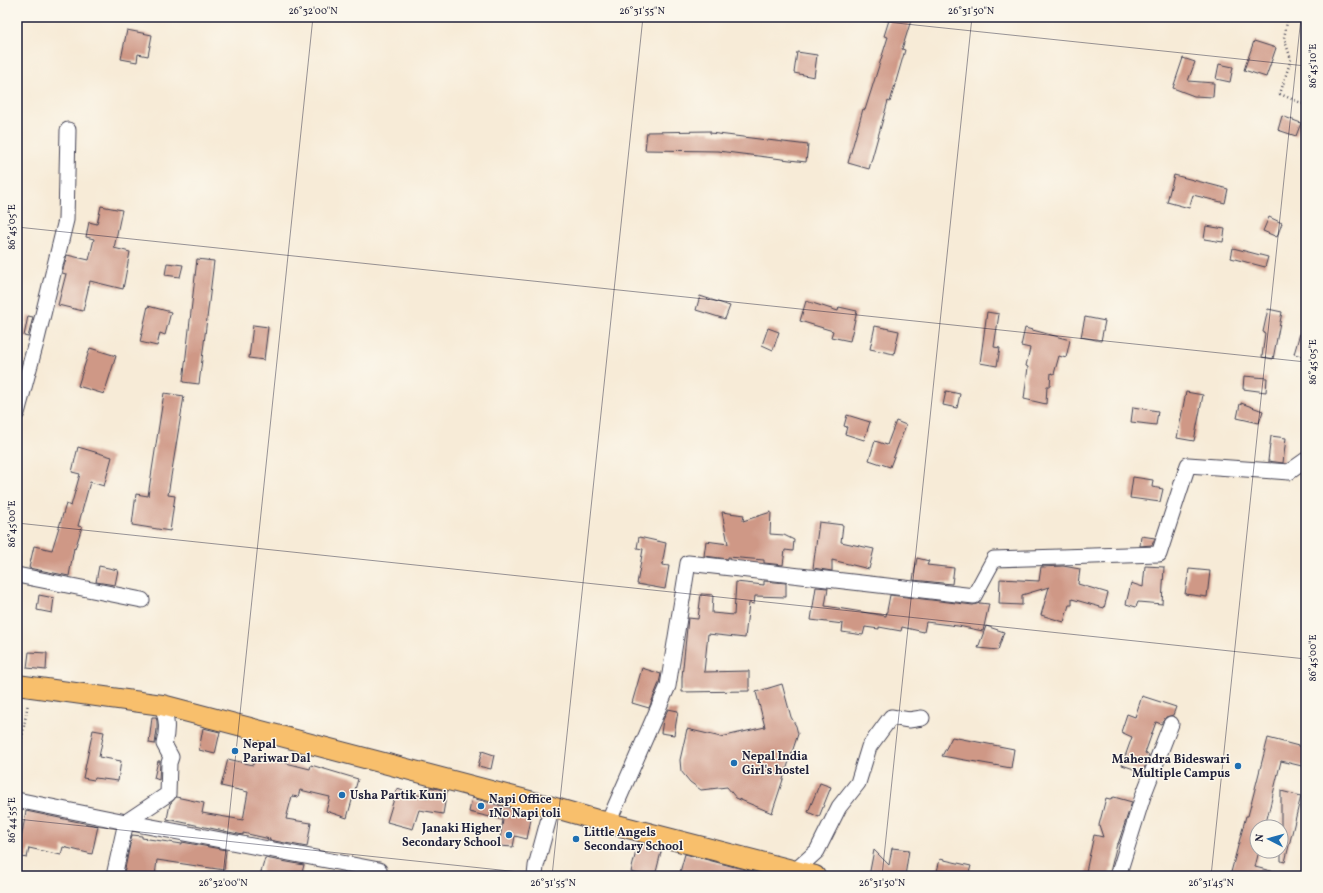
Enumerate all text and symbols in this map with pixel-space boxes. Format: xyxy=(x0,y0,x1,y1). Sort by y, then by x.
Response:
text: 26°32'00"N xyxy=(288,4,338,18)
text: 26°31'55"N xyxy=(619,4,665,18)
text: 26°31'50"N xyxy=(948,4,995,18)
text: 86°45'10"E xyxy=(1306,44,1320,88)
text: 86°45'05"E xyxy=(5,204,19,250)
text: 86°45'05"E xyxy=(1306,339,1320,385)
text: 86°45'00"E xyxy=(5,501,19,547)
text: 86°45'00"E xyxy=(1306,635,1320,681)
place label: Nepal Pariwar Dal xyxy=(243,737,311,767)
marker: Nepal Pariwar Dal xyxy=(230,746,240,756)
place label: Nepal India Girl's hostel xyxy=(742,749,809,779)
place label: Mahendra Bideswari Multiple Campus xyxy=(1112,752,1230,782)
marker: Nepal India Girl's hostel xyxy=(729,758,739,768)
marker: Mahendra Bideswari Multiple Campus xyxy=(1233,761,1243,771)
place label: Usha Partik Kunj xyxy=(350,788,447,804)
marker: Usha Partik Kunj xyxy=(337,790,347,800)
place label: Napi Office 1No Napi toli xyxy=(489,792,561,822)
text: 86°44'55"E xyxy=(5,797,19,843)
marker: Napi Office 1No Napi toli xyxy=(476,801,486,811)
north arrow xyxy=(1249,819,1289,859)
place label: Janaki Higher Secondary School xyxy=(402,821,501,851)
place label: Little Angels Secondary School xyxy=(584,825,683,855)
marker: Janaki Higher Secondary School xyxy=(504,830,514,840)
text: N xyxy=(1253,833,1268,843)
marker: Little Angels Secondary School xyxy=(571,834,581,844)
text: 26°32'00"N xyxy=(198,876,248,890)
text: 26°31'55"N xyxy=(530,876,576,890)
text: 26°31'50"N xyxy=(859,876,906,890)
text: 26°31'45"N xyxy=(1188,876,1234,890)

